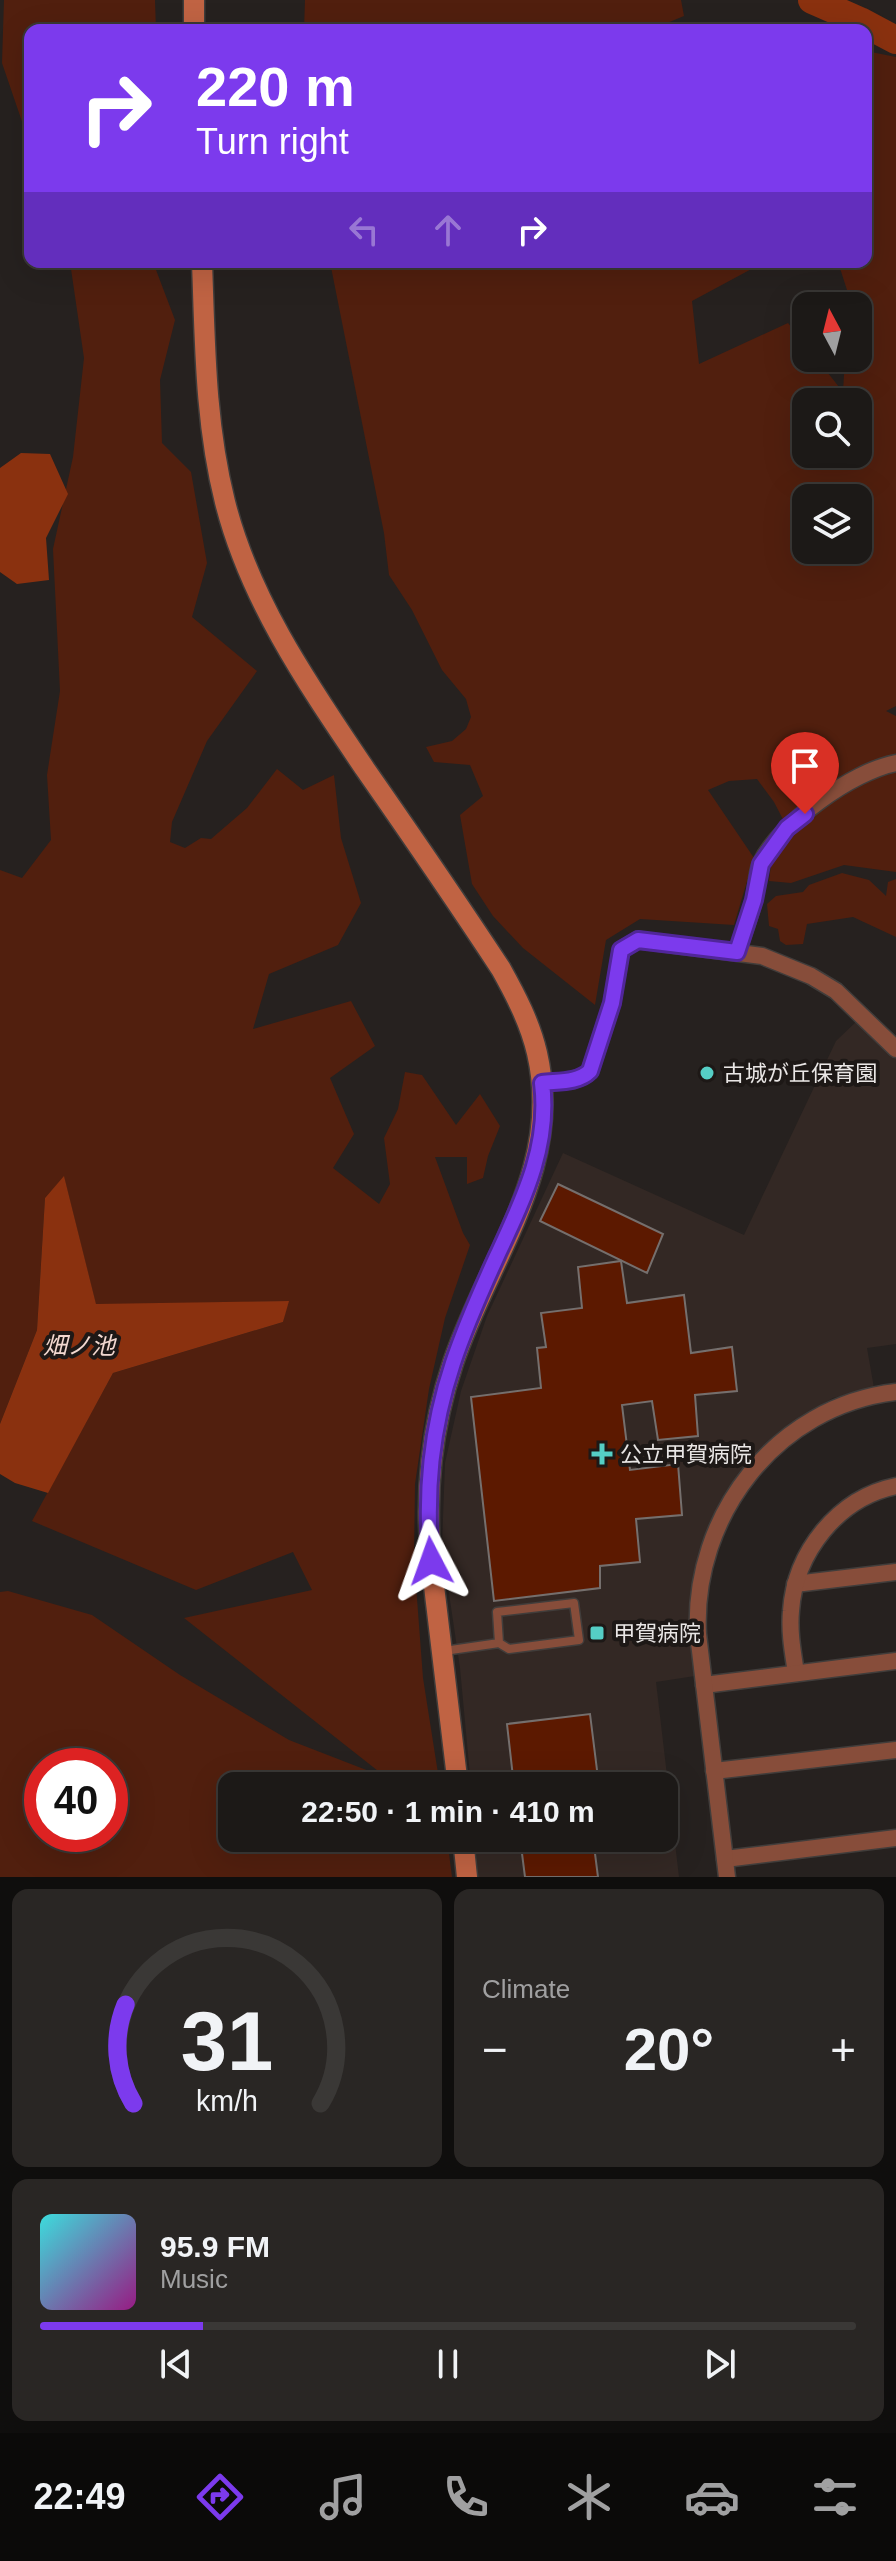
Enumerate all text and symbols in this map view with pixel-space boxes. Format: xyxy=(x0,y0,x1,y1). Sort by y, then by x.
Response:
text: 220 m xyxy=(196,55,355,118)
icon: right xyxy=(64,56,168,160)
text: Turn right xyxy=(196,121,349,162)
icon: left xyxy=(342,208,386,252)
icon: ahead xyxy=(426,208,470,252)
icon: right xyxy=(510,208,554,252)
north arrow xyxy=(792,292,872,372)
map controls xyxy=(792,292,872,564)
button: search xyxy=(792,388,872,468)
button: layers xyxy=(792,484,872,564)
pin xyxy=(771,732,839,814)
icon: arrive xyxy=(783,744,827,788)
place label: 古城が丘保育園 xyxy=(723,1061,877,1086)
marker: 古城が丘保育園 xyxy=(698,1064,716,1082)
water label: 畑ノ池 xyxy=(43,1332,117,1359)
place label: 公立甲賀病院 xyxy=(620,1442,752,1467)
marker: 公立甲賀病院 xyxy=(591,1443,613,1465)
position arrow xyxy=(389,1519,473,1603)
place label: 甲賀病院 xyxy=(613,1621,701,1646)
marker: 甲賀病院 xyxy=(588,1624,606,1642)
speed limit sign: 40 xyxy=(24,1748,128,1852)
text: 22:50 · 1 min · 410 m xyxy=(301,1795,595,1828)
text: Climate xyxy=(482,1974,570,2004)
text: 31 xyxy=(181,1995,273,2088)
text: 20° xyxy=(624,2016,714,2083)
text: − xyxy=(482,2025,508,2074)
text: + xyxy=(830,2025,856,2074)
text: km/h xyxy=(196,2085,258,2117)
text: 95.9 FM xyxy=(160,2230,270,2263)
text: Music xyxy=(160,2264,228,2294)
icon: previous xyxy=(154,2342,198,2386)
icon: pause xyxy=(426,2342,470,2386)
icon: next xyxy=(698,2342,742,2386)
icon: directions xyxy=(192,2469,248,2525)
icon: music xyxy=(315,2469,371,2525)
icon: phone xyxy=(438,2469,494,2525)
icon: climate xyxy=(561,2469,617,2525)
icon: car xyxy=(684,2469,740,2525)
icon: filters xyxy=(807,2469,863,2525)
text: 22:49 xyxy=(33,2476,126,2517)

